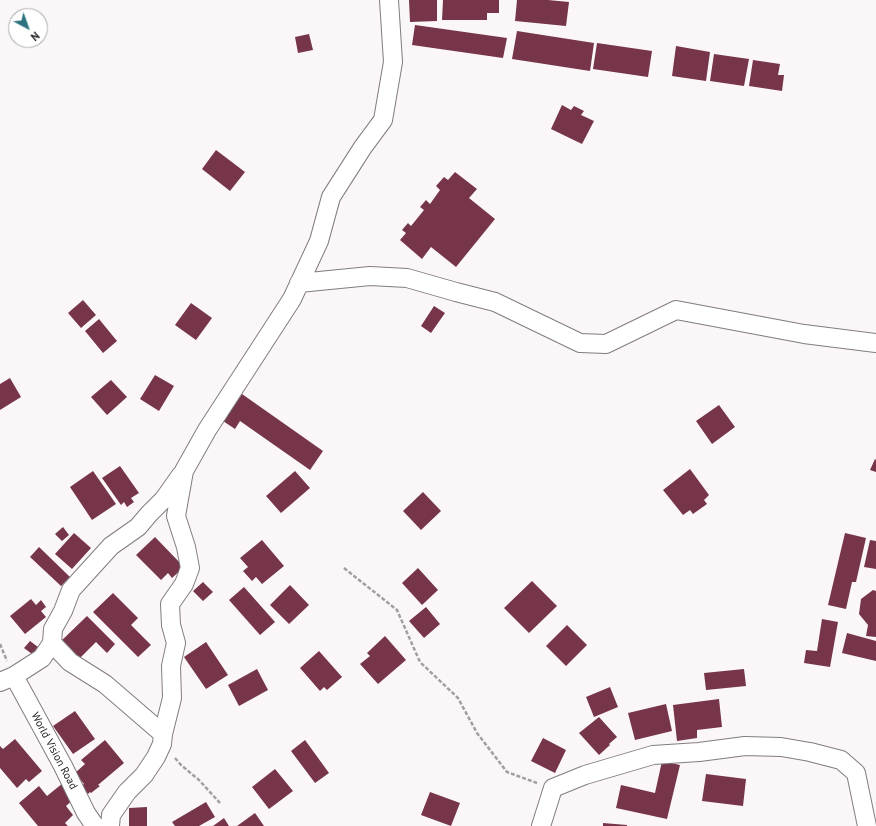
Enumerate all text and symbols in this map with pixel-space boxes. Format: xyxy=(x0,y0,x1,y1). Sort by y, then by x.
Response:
north arrow xyxy=(8,8,48,48)
text: N xyxy=(28,29,43,44)
street label: World Vision Road xyxy=(28,710,80,792)

